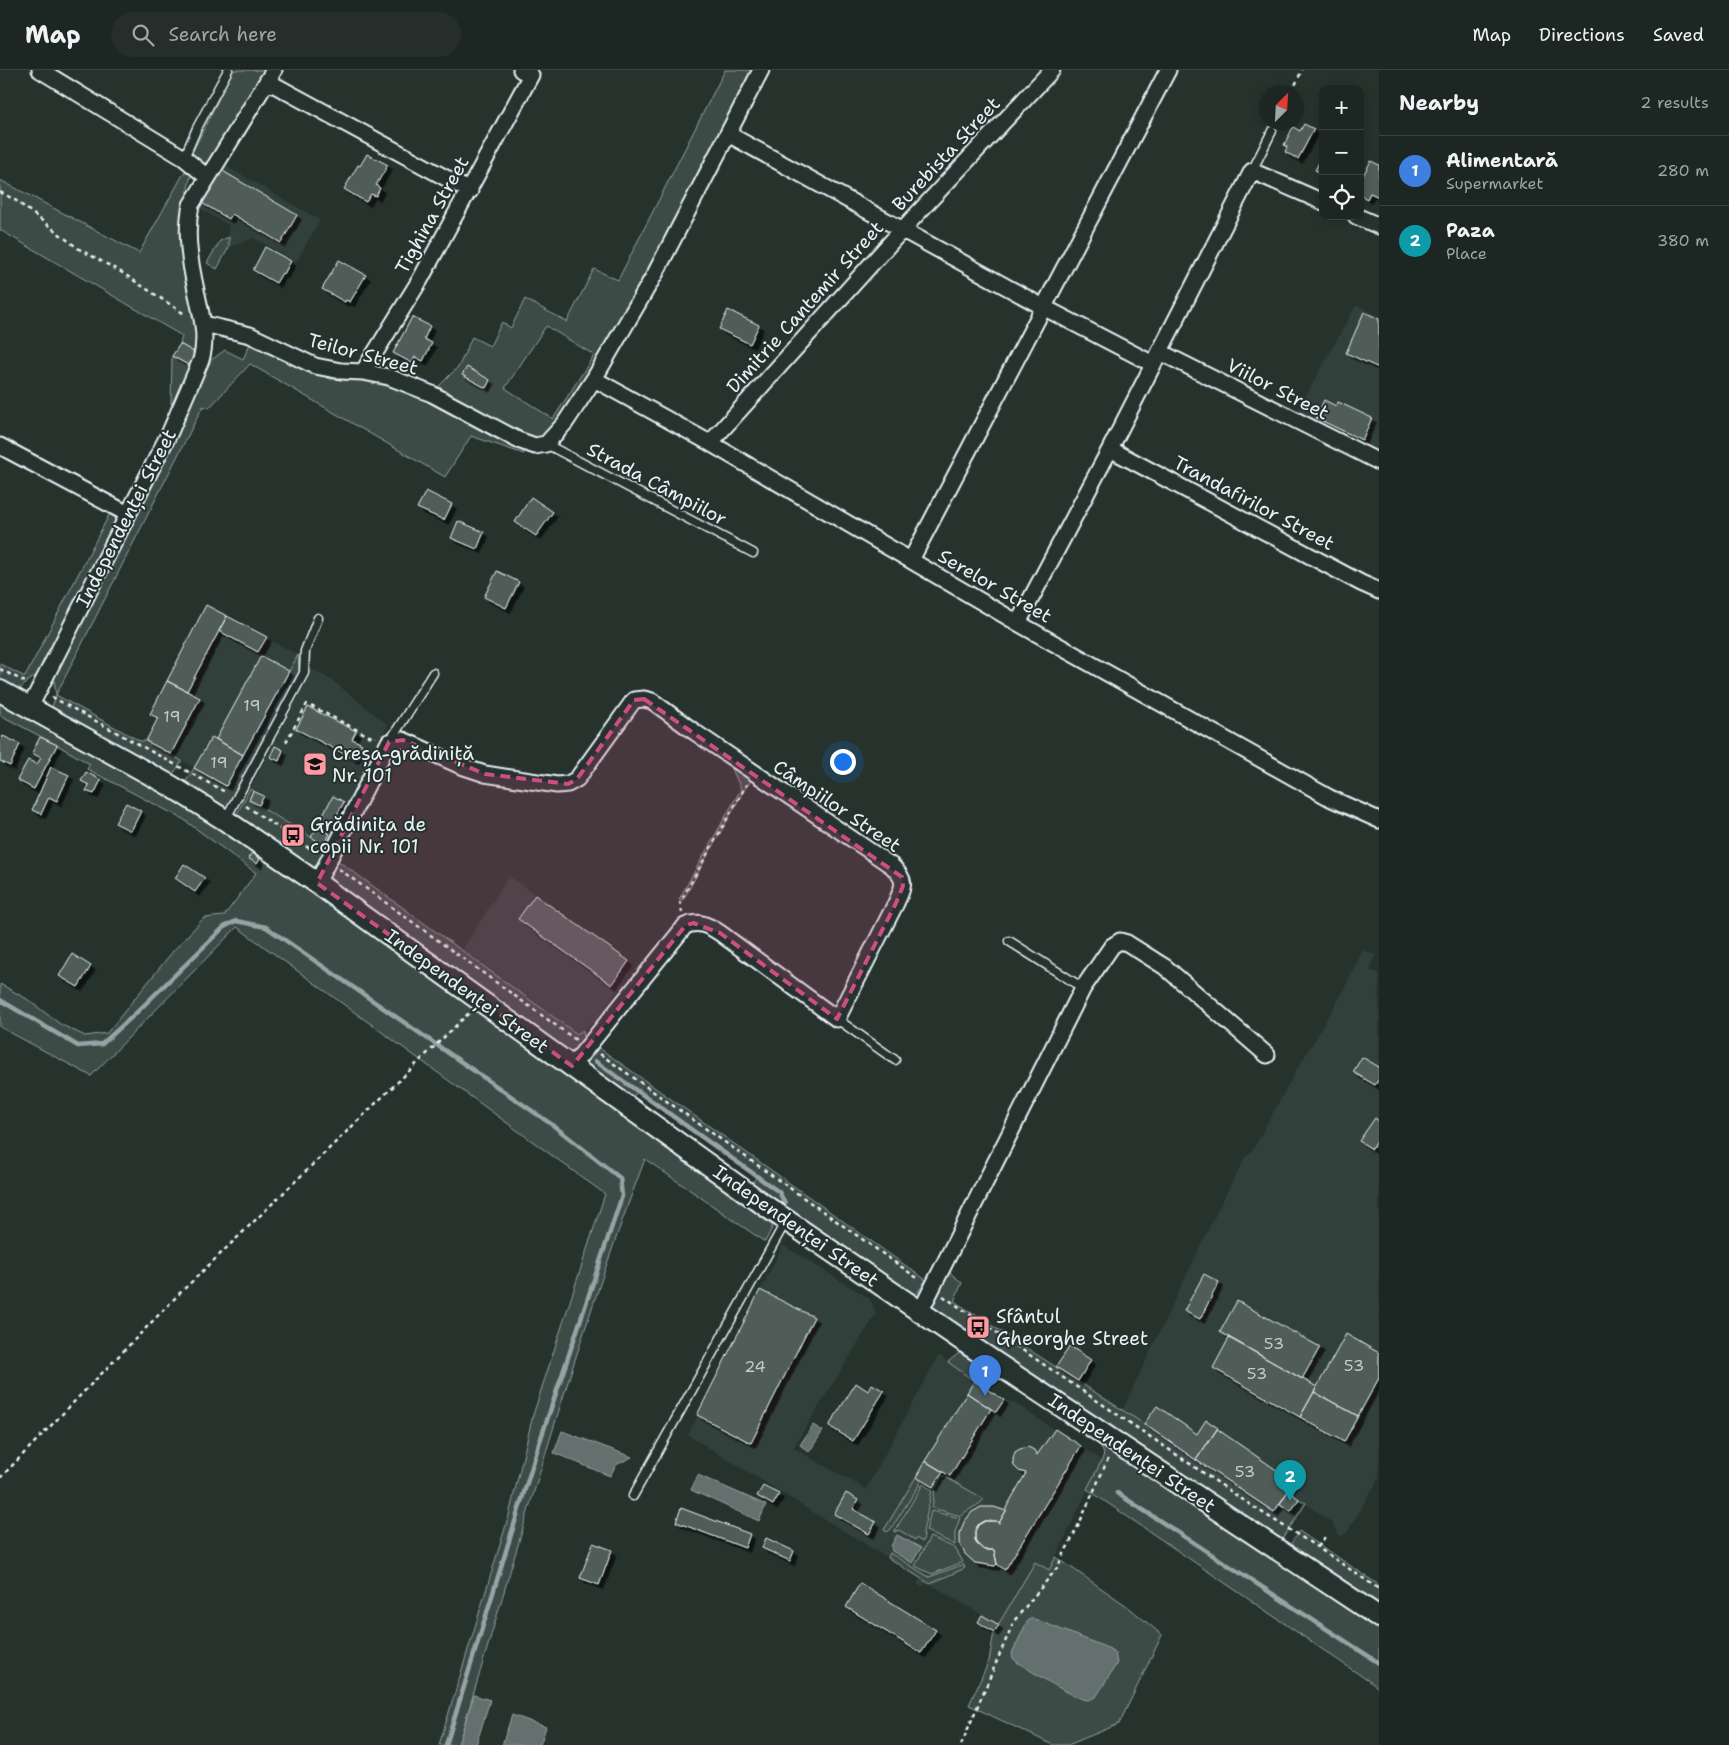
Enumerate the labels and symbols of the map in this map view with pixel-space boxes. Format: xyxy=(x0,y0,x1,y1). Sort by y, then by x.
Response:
north arrow xyxy=(1259,85,1304,130)
street label: Burebista Street xyxy=(887,92,1005,216)
street label: Tighina Street xyxy=(389,152,475,278)
street label: Dimitrie Cantemir Street xyxy=(721,216,889,398)
street label: Teilor Street xyxy=(305,327,421,381)
street label: Viilor Street xyxy=(1223,353,1333,425)
street label: Independenței Street xyxy=(70,425,183,612)
street label: Strada Câmpiilor xyxy=(583,437,731,531)
street label: Trandafirilor Street xyxy=(1169,450,1339,556)
street label: Serelor Street xyxy=(934,543,1056,629)
house number: 19 xyxy=(243,695,261,716)
house number: 19 xyxy=(163,706,181,727)
place label: Creșa-grădiniță Nr. 101 xyxy=(332,741,474,788)
your location xyxy=(830,749,856,775)
school or university icon: Creșa-grădiniță Nr. 101 xyxy=(302,751,328,777)
house number: 19 xyxy=(210,752,228,773)
street label: Câmpiilor Street xyxy=(768,754,906,858)
place label: Grădinița de copii Nr. 101 xyxy=(310,812,426,859)
bus stop icon: Grădinița de copii Nr. 101 xyxy=(280,822,306,848)
street label: Independenței Street xyxy=(379,923,554,1060)
street label: Independenței Street xyxy=(708,1159,884,1294)
place label: Sfântul Gheorghe Street xyxy=(996,1304,1148,1351)
bus stop icon: Sfântul Gheorghe Street xyxy=(965,1314,991,1340)
house number: 53 xyxy=(1264,1333,1284,1354)
pin: 1 xyxy=(969,1355,1001,1396)
house number: 53 xyxy=(1344,1355,1364,1376)
house number: 24 xyxy=(744,1356,766,1377)
house number: 53 xyxy=(1247,1363,1267,1384)
street label: Independenței Street xyxy=(1043,1388,1221,1519)
pin: 2 xyxy=(1274,1460,1306,1501)
house number: 53 xyxy=(1235,1461,1255,1482)

